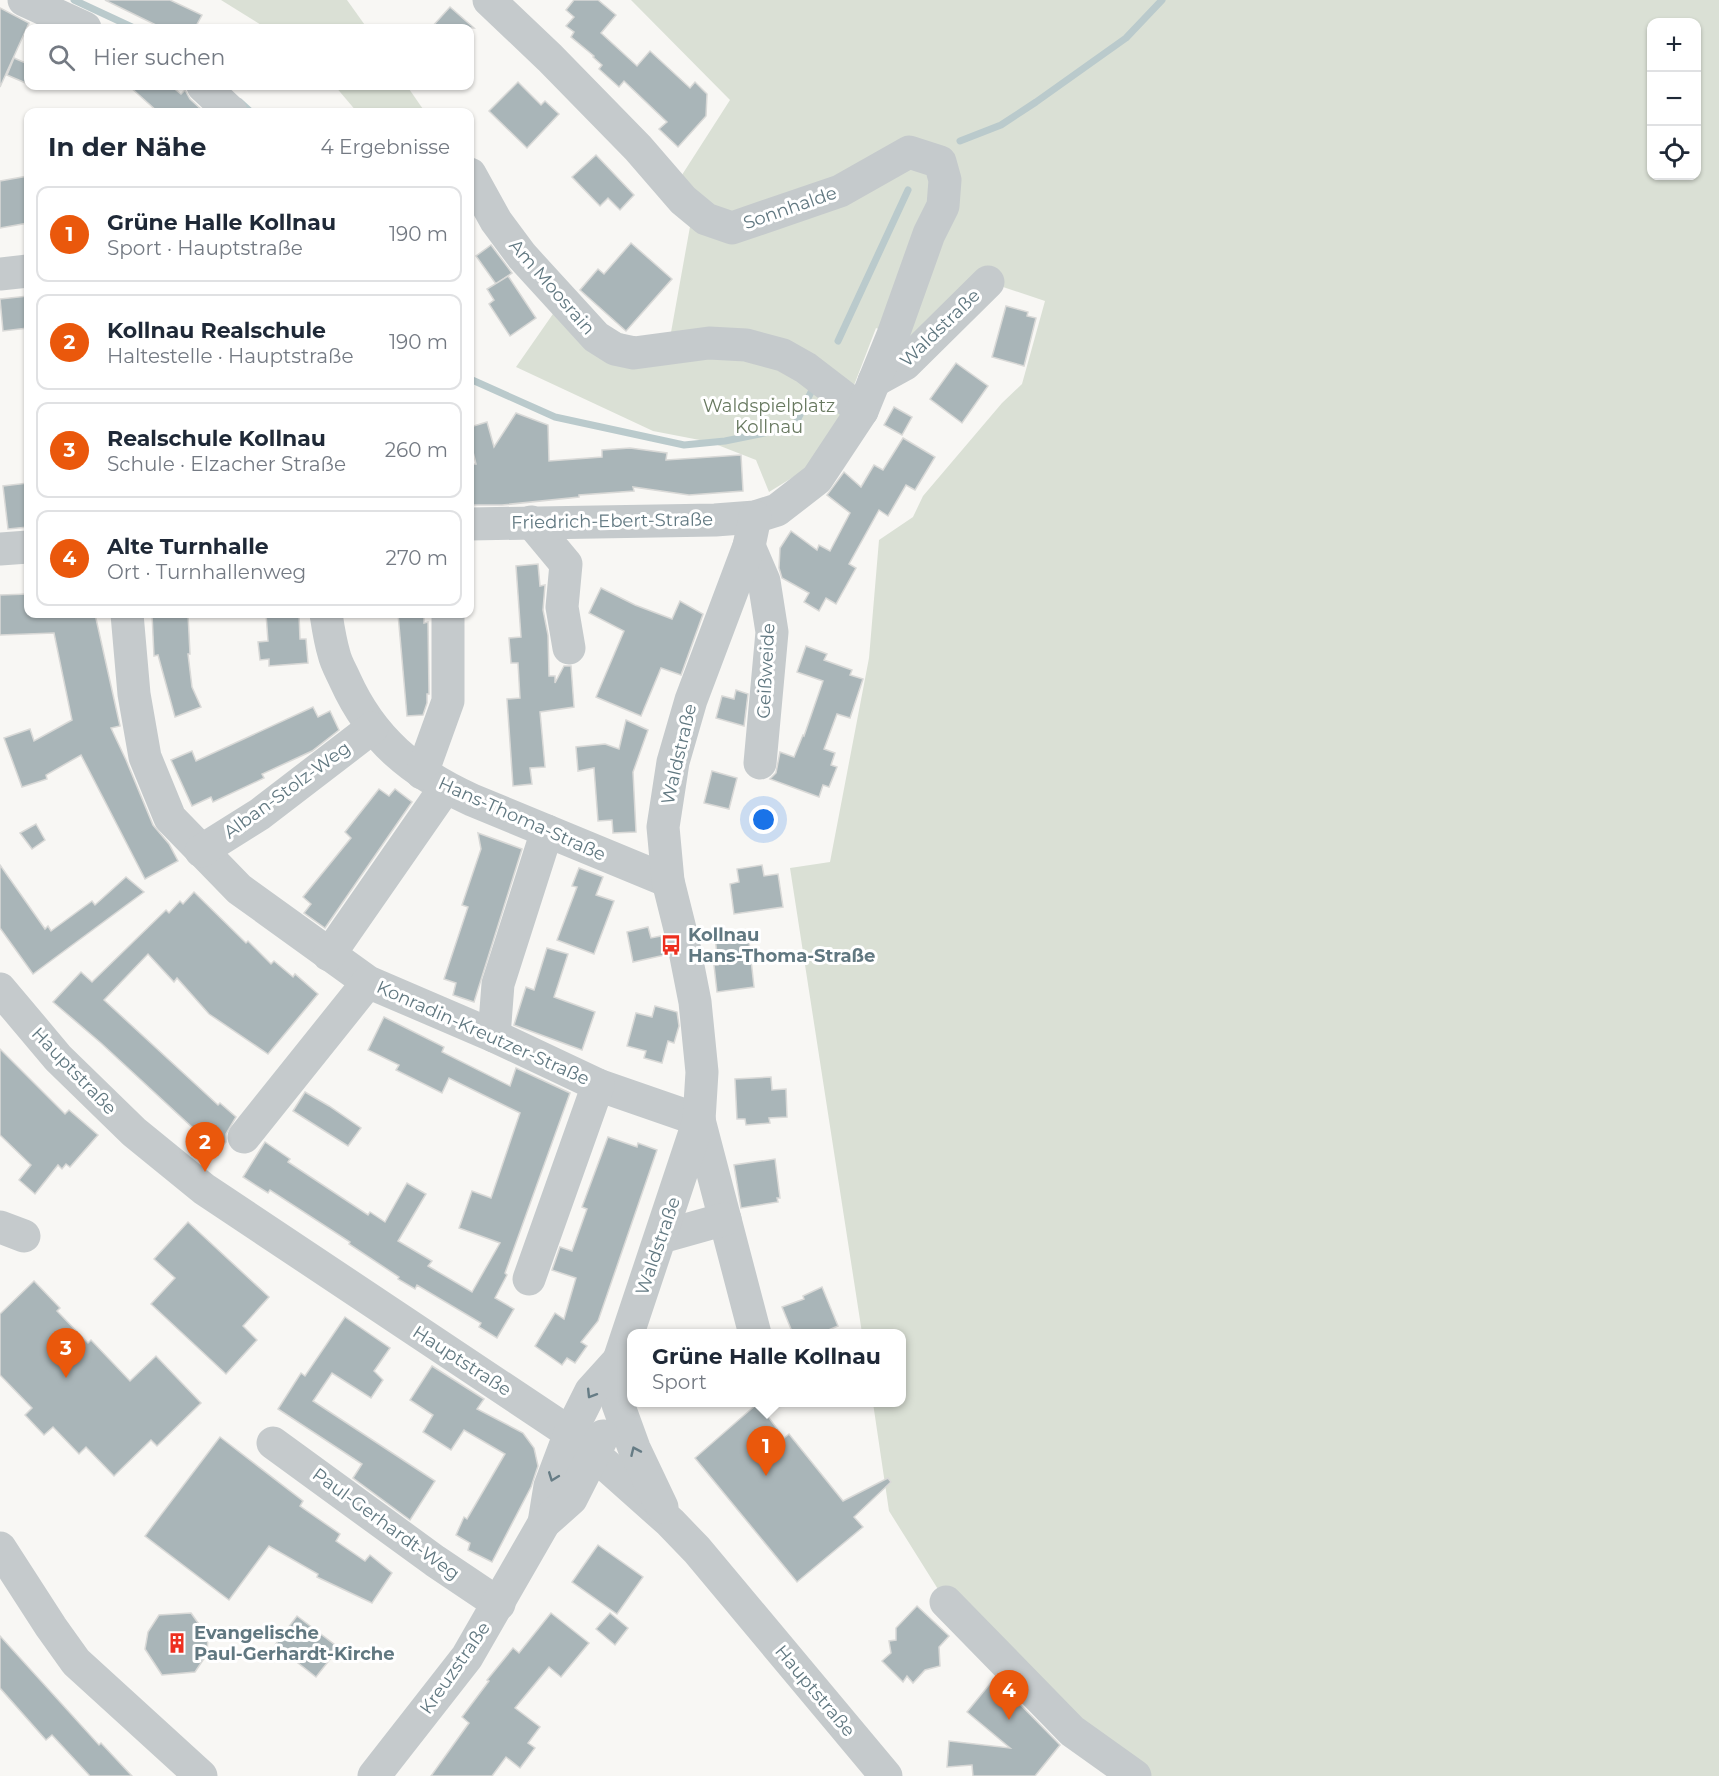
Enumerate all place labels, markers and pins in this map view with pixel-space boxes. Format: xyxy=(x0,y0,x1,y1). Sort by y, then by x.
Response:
place label: Kollnau Hans-Thoma-Straße xyxy=(688,924,875,967)
bus stop icon: Kollnau Hans-Thoma-Straße xyxy=(659,933,683,957)
pin: 2 xyxy=(186,1122,224,1172)
pin: 3 xyxy=(46,1328,86,1378)
pin: 1 xyxy=(746,1426,786,1476)
place label: Evangelische Paul-Gerhardt-Kirche xyxy=(194,1622,395,1665)
building icon: Evangelische Paul-Gerhardt-Kirche xyxy=(165,1631,189,1655)
pin: 4 xyxy=(990,1670,1028,1720)

